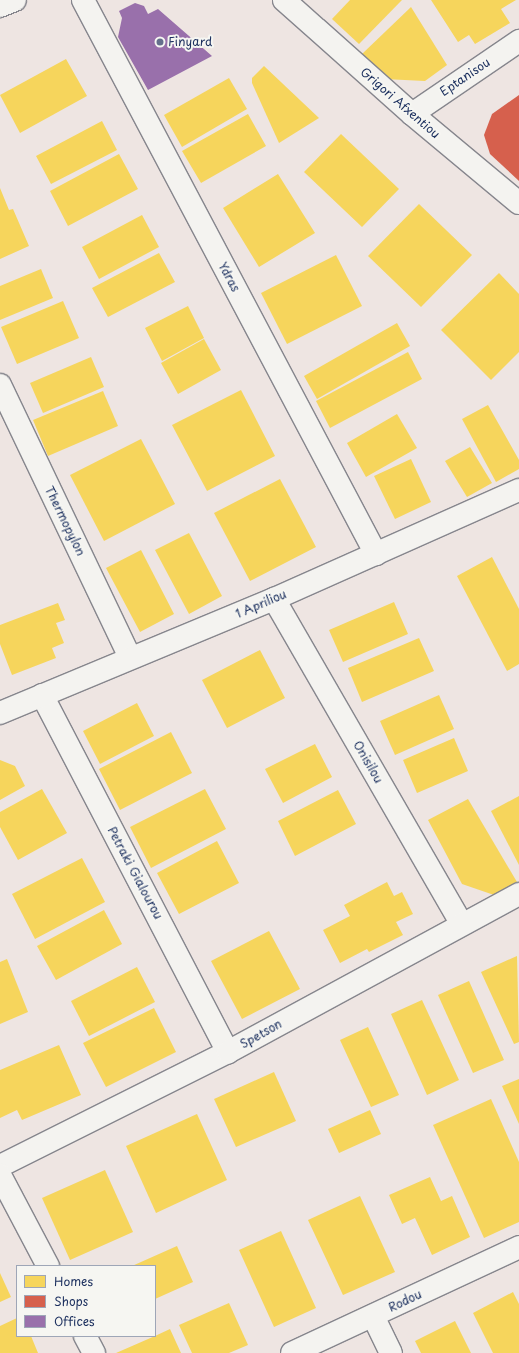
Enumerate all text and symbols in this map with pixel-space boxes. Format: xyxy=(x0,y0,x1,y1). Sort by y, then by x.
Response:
place label: Finyard xyxy=(168,35,212,49)
marker: Finyard xyxy=(155,37,165,47)
street label: Eptanisou xyxy=(437,55,493,99)
street label: Grigori Afxentiou xyxy=(357,64,443,142)
street label: Ydras xyxy=(215,260,243,294)
street label: Thermopylon xyxy=(42,484,88,558)
street label: 1 Apriliou xyxy=(233,587,289,621)
street label: Onisilou xyxy=(350,738,386,786)
street label: Petraki Gialourou xyxy=(104,824,166,922)
street label: Spetson xyxy=(238,1017,284,1051)
legend xyxy=(16,1265,156,1337)
text: Homes xyxy=(54,1272,93,1290)
street label: Rodou xyxy=(386,1287,424,1315)
text: Shops xyxy=(54,1292,88,1310)
text: Offices xyxy=(54,1312,95,1330)

